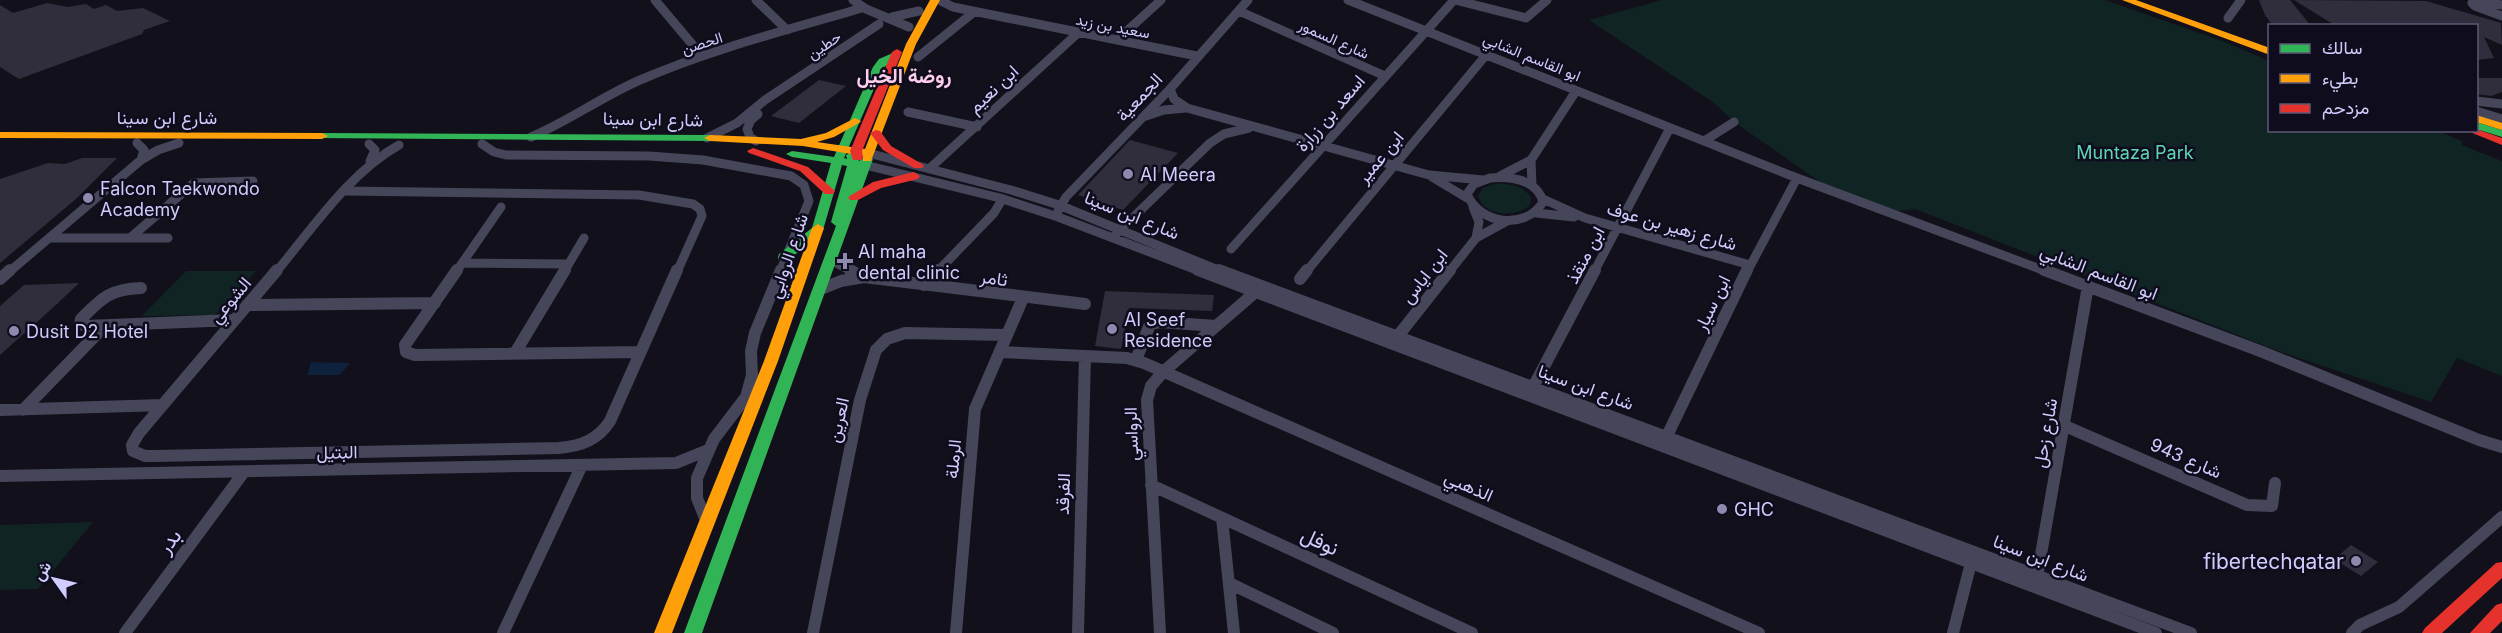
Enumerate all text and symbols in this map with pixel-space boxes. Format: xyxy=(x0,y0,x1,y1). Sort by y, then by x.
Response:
street label: سعيد بن زيد xyxy=(1074,9,1152,44)
street label: شارع السمور xyxy=(1294,15,1372,65)
legend xyxy=(2268,24,2478,132)
street label: حطين xyxy=(803,27,845,64)
street label: الحصن xyxy=(679,28,725,59)
street label: ابو القاسم الشابي xyxy=(1479,29,1584,89)
text: سالك xyxy=(2322,37,2362,58)
street label: ابن نعيم xyxy=(964,61,1024,119)
district label: روضة الخيل xyxy=(857,64,951,89)
text: بطيء xyxy=(2322,67,2358,93)
street label: الجمعية xyxy=(1112,69,1166,125)
street label: اسعد بن زرارة xyxy=(1291,70,1370,156)
text: مزدحم xyxy=(2322,97,2369,120)
street label: شارع ابن سينا xyxy=(117,107,217,130)
street label: شارع ابن سينا xyxy=(603,108,703,132)
street label: ابن عمير xyxy=(1352,127,1409,189)
park label: Muntaza Park xyxy=(2076,142,2194,163)
place label: Al Meera xyxy=(1140,164,1216,185)
marker: Al Meera xyxy=(1121,167,1135,181)
place label: Falcon Taekwondo Academy xyxy=(100,178,260,220)
street label: شارع ابن سينا xyxy=(1081,186,1182,245)
marker: Falcon Taekwondo Academy xyxy=(81,191,95,205)
street label: شارع زهير بن عوف xyxy=(1604,197,1739,256)
street label: شارع الروابي xyxy=(764,211,817,303)
street label: ابن منقذ xyxy=(1561,223,1610,288)
street label: ابو القاسم الشابي xyxy=(2035,240,2161,309)
place label: Al maha dental clinic xyxy=(858,241,960,283)
street label: ابن اياس xyxy=(1396,245,1453,308)
marker: Al maha dental clinic xyxy=(836,252,854,270)
street label: ثامر xyxy=(978,266,1009,291)
street label: ابن سيار xyxy=(1689,272,1735,336)
street label: الشوعي xyxy=(205,273,259,331)
place label: Al Seef Residence xyxy=(1124,309,1213,351)
place label: Dusit D2 Hotel xyxy=(26,321,148,342)
marker: Al Seef Residence xyxy=(1105,322,1119,336)
marker: Dusit D2 Hotel xyxy=(7,324,21,338)
street label: شارع ابن سينا xyxy=(1535,360,1637,416)
street label: العرين xyxy=(823,395,854,445)
street label: شارع زحل xyxy=(2029,397,2063,470)
street label: الرواسي xyxy=(1120,406,1147,461)
street label: شارع 943 xyxy=(2147,434,2225,484)
street label: الرملة xyxy=(941,438,966,480)
street label: البتيل xyxy=(316,441,358,464)
street label: الذهبي xyxy=(1439,466,1497,511)
street label: الفرقد xyxy=(1052,473,1075,515)
place label: GHC xyxy=(1734,499,1774,520)
marker: GHC xyxy=(1715,502,1729,516)
street label: نوفل xyxy=(1297,521,1343,561)
street label: بدر xyxy=(151,524,187,560)
street label: شارع ابن سينا xyxy=(1990,530,2092,588)
north arrow xyxy=(24,549,84,609)
place label: fibertechqatar xyxy=(2203,549,2344,574)
marker: fibertechqatar xyxy=(2349,554,2363,568)
text: ش xyxy=(28,557,55,584)

